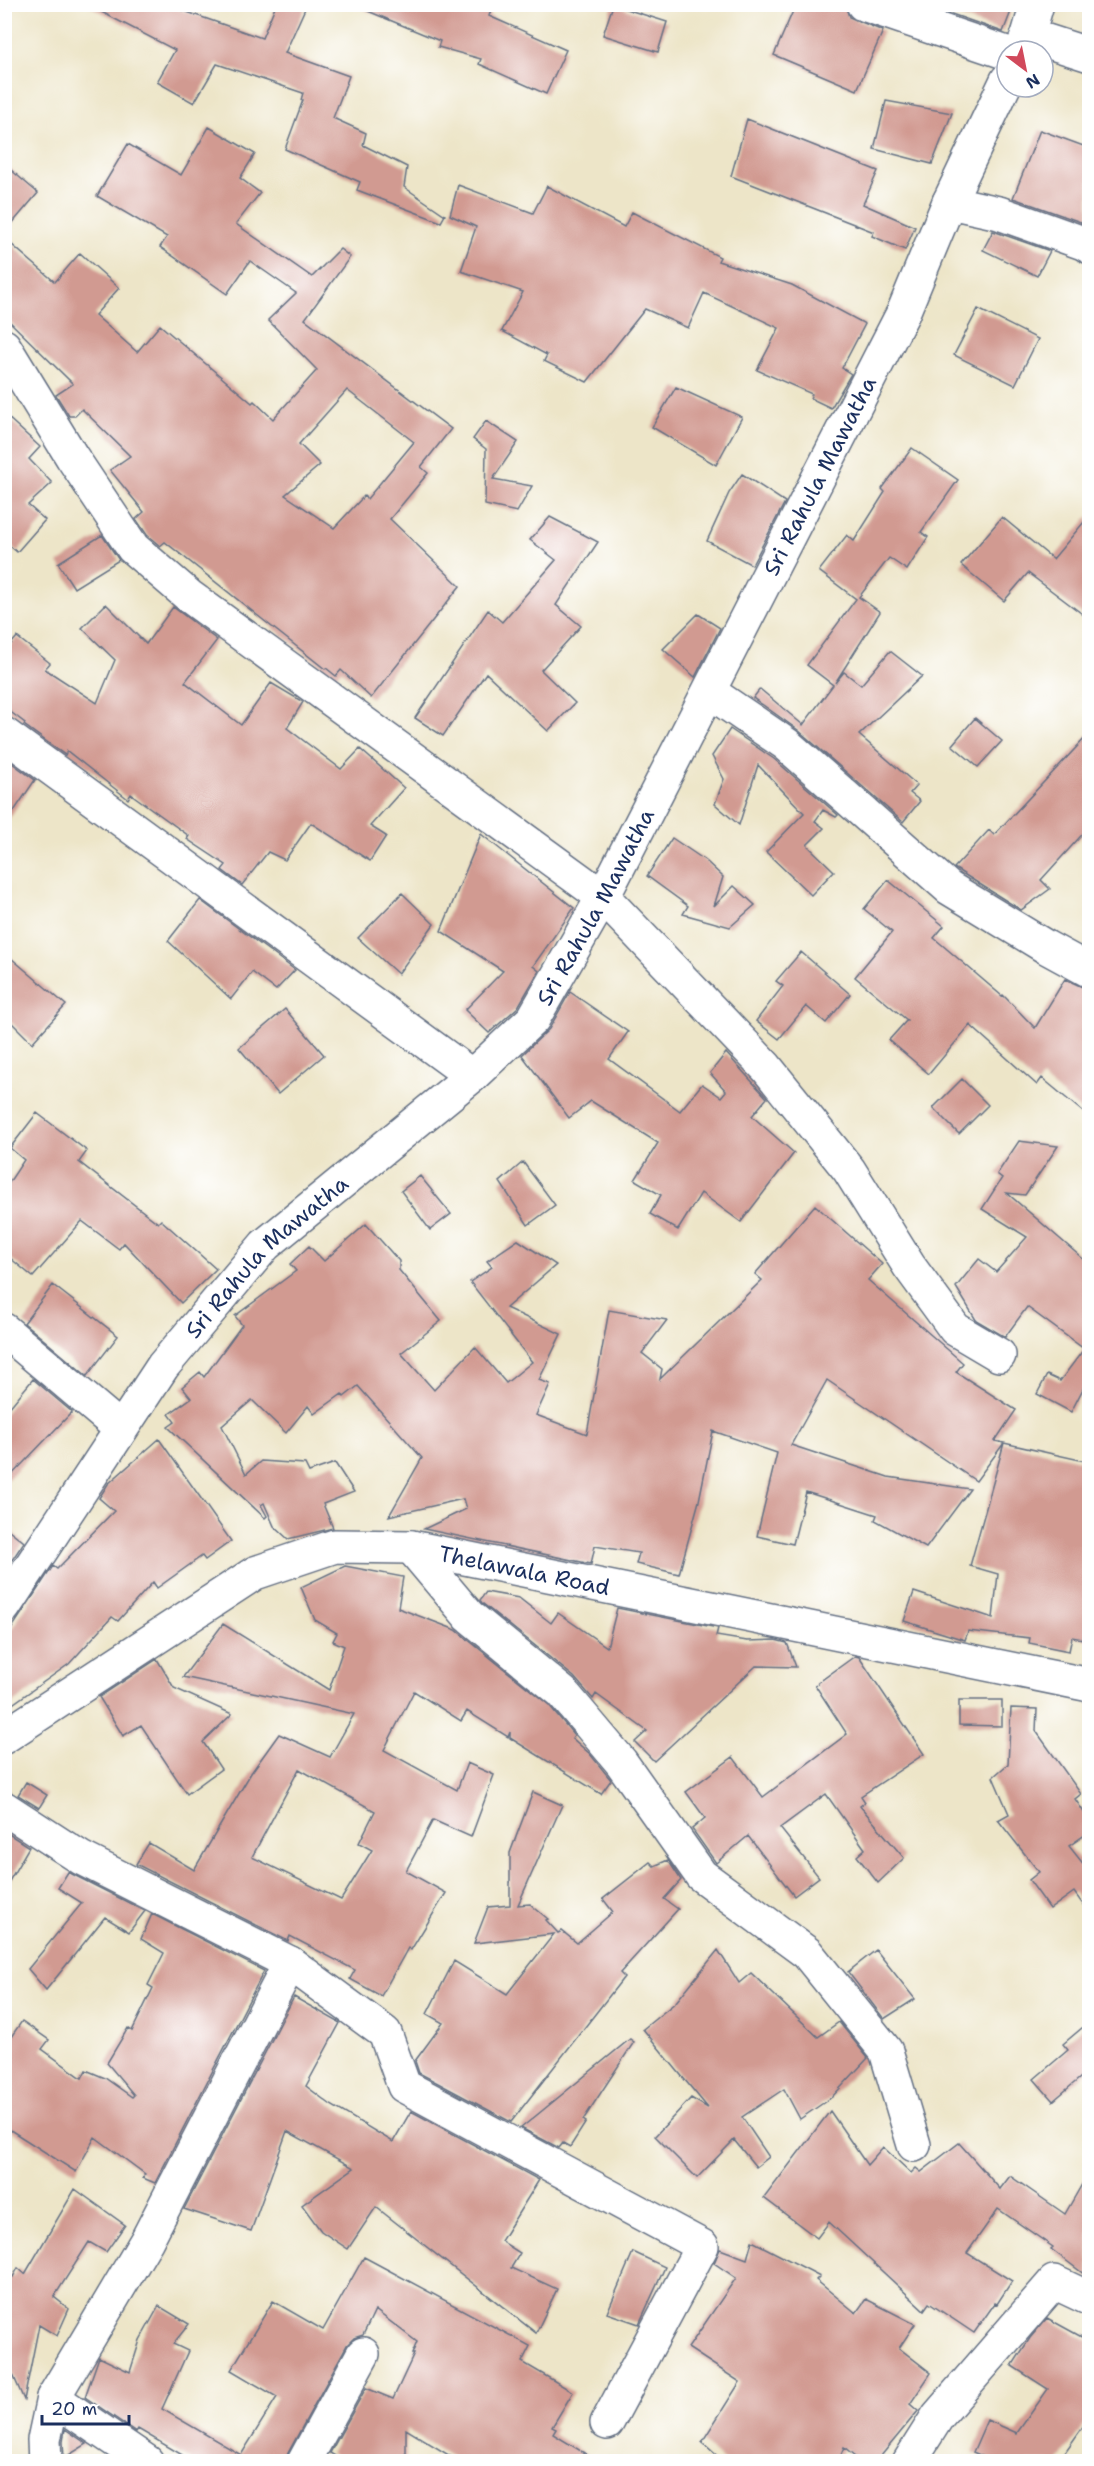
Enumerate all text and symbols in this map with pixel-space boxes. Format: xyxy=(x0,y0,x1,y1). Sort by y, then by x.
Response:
north arrow xyxy=(995,39,1055,99)
text: N xyxy=(1022,69,1044,94)
street label: Sri Rahula Mawatha xyxy=(757,371,883,580)
street label: Sri Rahula Mawatha xyxy=(530,803,661,1011)
street label: Sri Rahula Mawatha xyxy=(179,1169,355,1344)
street label: Thelawala Road xyxy=(436,1539,612,1602)
scale bar xyxy=(42,2388,129,2426)
text: 20 m xyxy=(51,2397,97,2421)

